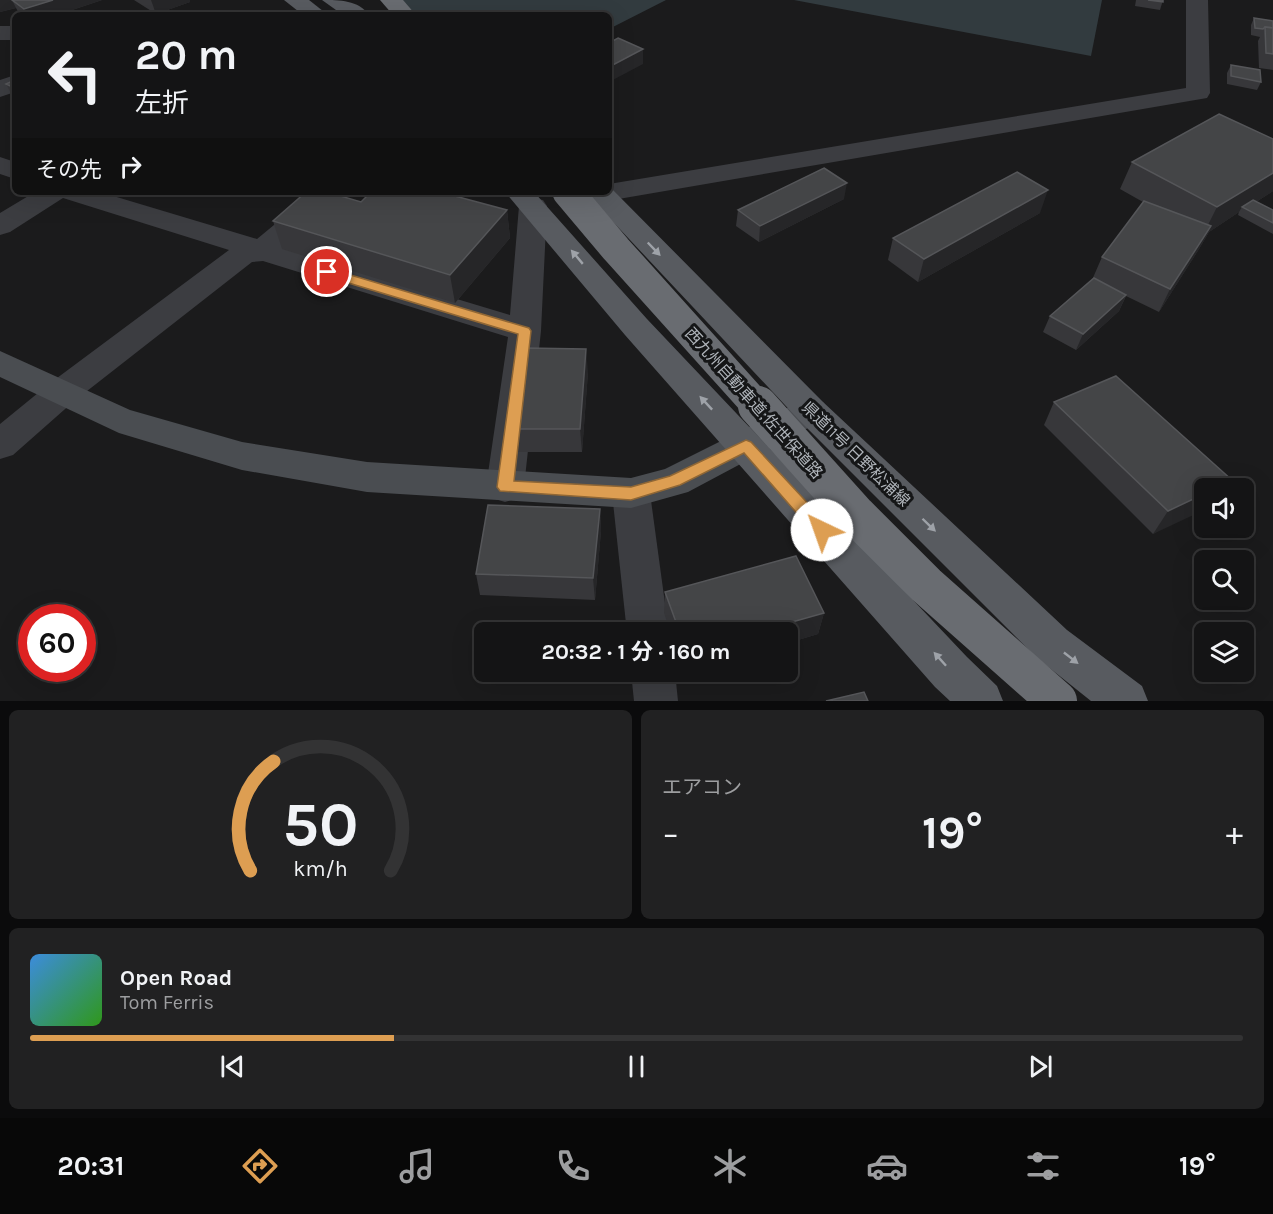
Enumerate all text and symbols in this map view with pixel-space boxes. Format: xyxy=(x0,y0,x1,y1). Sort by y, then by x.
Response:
text: 20 m xyxy=(135,30,237,80)
icon: left xyxy=(36,36,114,114)
text: 左折 xyxy=(135,87,189,119)
icon: right xyxy=(114,150,147,183)
text: その先 xyxy=(36,157,102,183)
one-way arrow xyxy=(647,241,661,255)
pin xyxy=(301,246,352,297)
one-way arrow xyxy=(571,250,584,265)
icon: arrive xyxy=(310,255,343,288)
street label: 西九州自動車道;佐世保道路 xyxy=(681,324,827,482)
one-way arrow xyxy=(700,396,714,410)
street label: 県道11号 日野松浦線 xyxy=(798,398,914,510)
map controls xyxy=(1194,478,1254,682)
button: sound xyxy=(1194,478,1254,538)
position arrow xyxy=(790,498,854,562)
one-way arrow xyxy=(922,518,937,532)
button: search xyxy=(1194,550,1254,610)
speed limit sign: 60 xyxy=(18,604,96,682)
button: layers xyxy=(1194,622,1254,682)
text: 20:32 · 1 分 · 160 m xyxy=(542,639,730,665)
one-way arrow xyxy=(933,652,947,667)
one-way arrow xyxy=(1063,652,1079,665)
text: エアコン xyxy=(662,776,742,799)
text: 50 xyxy=(283,788,358,861)
text: 19° xyxy=(922,807,983,859)
text: − xyxy=(662,814,679,852)
text: + xyxy=(1226,814,1243,852)
text: km/h xyxy=(293,857,348,882)
text: Open Road xyxy=(120,965,232,991)
text: Tom Ferris xyxy=(120,991,214,1014)
icon: previous xyxy=(216,1050,249,1083)
icon: pause xyxy=(620,1050,653,1083)
icon: next xyxy=(1024,1050,1057,1083)
icon: directions xyxy=(239,1145,281,1187)
icon: music xyxy=(396,1145,438,1187)
icon: phone xyxy=(552,1145,594,1187)
icon: climate xyxy=(709,1145,751,1187)
icon: car xyxy=(866,1145,908,1187)
icon: filters xyxy=(1022,1145,1064,1187)
text: 20:31 xyxy=(57,1150,124,1182)
text: 19° xyxy=(1179,1150,1216,1182)

